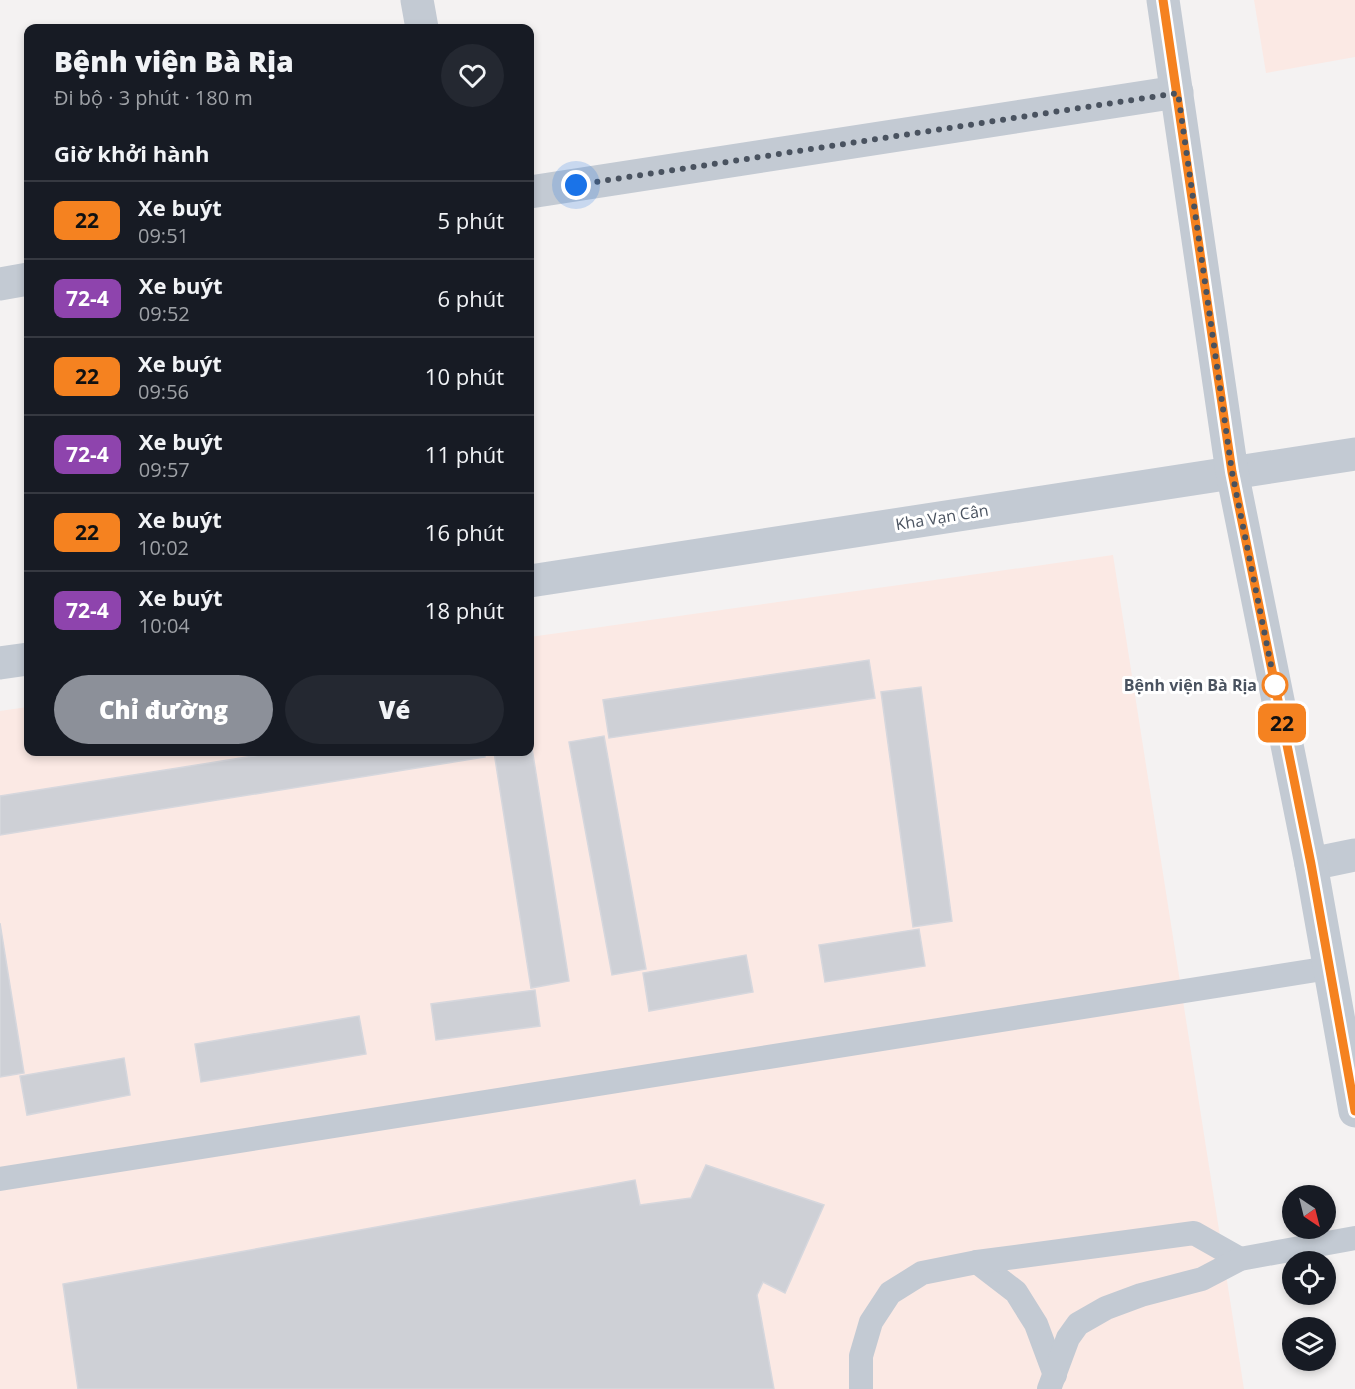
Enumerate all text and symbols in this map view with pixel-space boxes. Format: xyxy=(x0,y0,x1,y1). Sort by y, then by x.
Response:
text: Bệnh viện Bà Rịa xyxy=(54,42,294,80)
button: heart xyxy=(441,44,504,107)
text: Đi bộ · 3 phút · 180 m xyxy=(54,84,253,111)
text: Giờ khởi hành xyxy=(54,138,209,168)
your location xyxy=(561,170,591,200)
text: Xe buýt xyxy=(138,192,222,222)
text: 5 phút xyxy=(437,205,504,235)
text: 22 xyxy=(75,206,99,234)
text: 09:51 xyxy=(138,222,189,249)
text: Xe buýt xyxy=(139,270,223,300)
text: 6 phút xyxy=(437,283,504,313)
text: 72-4 xyxy=(66,284,109,312)
text: 09:52 xyxy=(139,300,190,327)
text: Xe buýt xyxy=(138,348,222,378)
text: 10 phút xyxy=(425,361,504,391)
text: 22 xyxy=(75,362,99,390)
text: 09:56 xyxy=(138,378,189,405)
text: Xe buýt xyxy=(139,426,223,456)
text: 11 phút xyxy=(425,439,504,469)
text: 72-4 xyxy=(66,440,109,468)
text: 09:57 xyxy=(139,456,190,483)
street label: Kha Vạn Cân xyxy=(894,499,990,535)
text: Xe buýt xyxy=(138,504,222,534)
text: 16 phút xyxy=(425,517,504,547)
text: 22 xyxy=(75,518,99,546)
text: 10:02 xyxy=(138,534,189,561)
text: Xe buýt xyxy=(139,582,223,612)
text: 18 phút xyxy=(425,595,504,625)
text: 72-4 xyxy=(66,596,109,624)
text: 10:04 xyxy=(139,612,190,639)
marker: Bệnh viện Bà Rịa xyxy=(1262,672,1288,698)
place label: Bệnh viện Bà Rịa xyxy=(1124,674,1257,696)
button: Chỉ đường xyxy=(54,675,273,744)
button: Vé xyxy=(285,675,504,744)
line badge: 22 xyxy=(1255,704,1309,742)
text: 22 xyxy=(1270,709,1294,737)
north arrow xyxy=(1282,1185,1336,1239)
map controls xyxy=(1282,1185,1336,1371)
button: locate xyxy=(1282,1251,1336,1305)
button: layers xyxy=(1282,1317,1336,1371)

